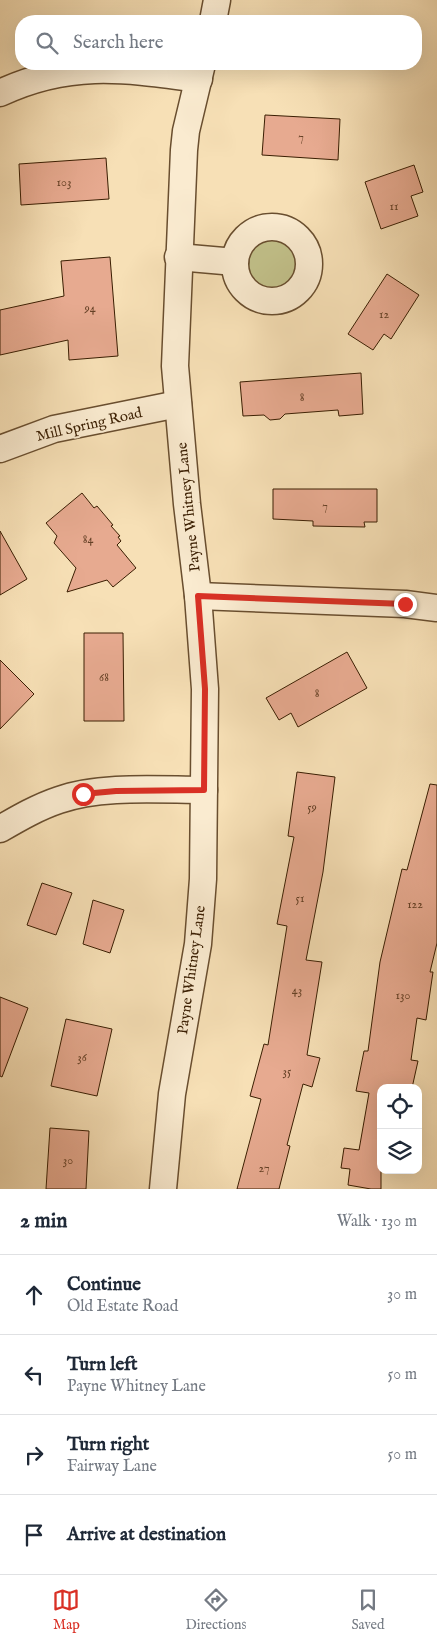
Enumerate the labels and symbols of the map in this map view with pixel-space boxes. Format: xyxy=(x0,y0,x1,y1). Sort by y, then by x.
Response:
house number: 7 xyxy=(298,130,304,145)
house number: 103 xyxy=(57,175,71,190)
house number: 11 xyxy=(390,199,398,214)
house number: 94 xyxy=(83,301,96,316)
house number: 12 xyxy=(379,307,389,322)
house number: 8 xyxy=(300,390,305,405)
street label: Mill Spring Road xyxy=(34,403,145,446)
street label: Payne Whitney Lane xyxy=(172,441,205,573)
house number: 7 xyxy=(322,499,328,514)
house number: 84 xyxy=(83,532,93,547)
route end xyxy=(394,593,417,616)
house number: 68 xyxy=(99,670,109,685)
house number: 8 xyxy=(315,686,320,701)
route start xyxy=(72,783,95,806)
house number: 59 xyxy=(307,800,317,815)
house number: 51 xyxy=(296,891,304,906)
house number: 122 xyxy=(407,897,423,912)
street label: Payne Whitney Lane xyxy=(173,904,210,1036)
house number: 43 xyxy=(292,983,302,998)
house number: 130 xyxy=(396,988,411,1003)
house number: 36 xyxy=(77,1050,88,1065)
house number: 35 xyxy=(283,1064,292,1079)
house number: 30 xyxy=(63,1153,73,1168)
house number: 27 xyxy=(258,1161,270,1176)

